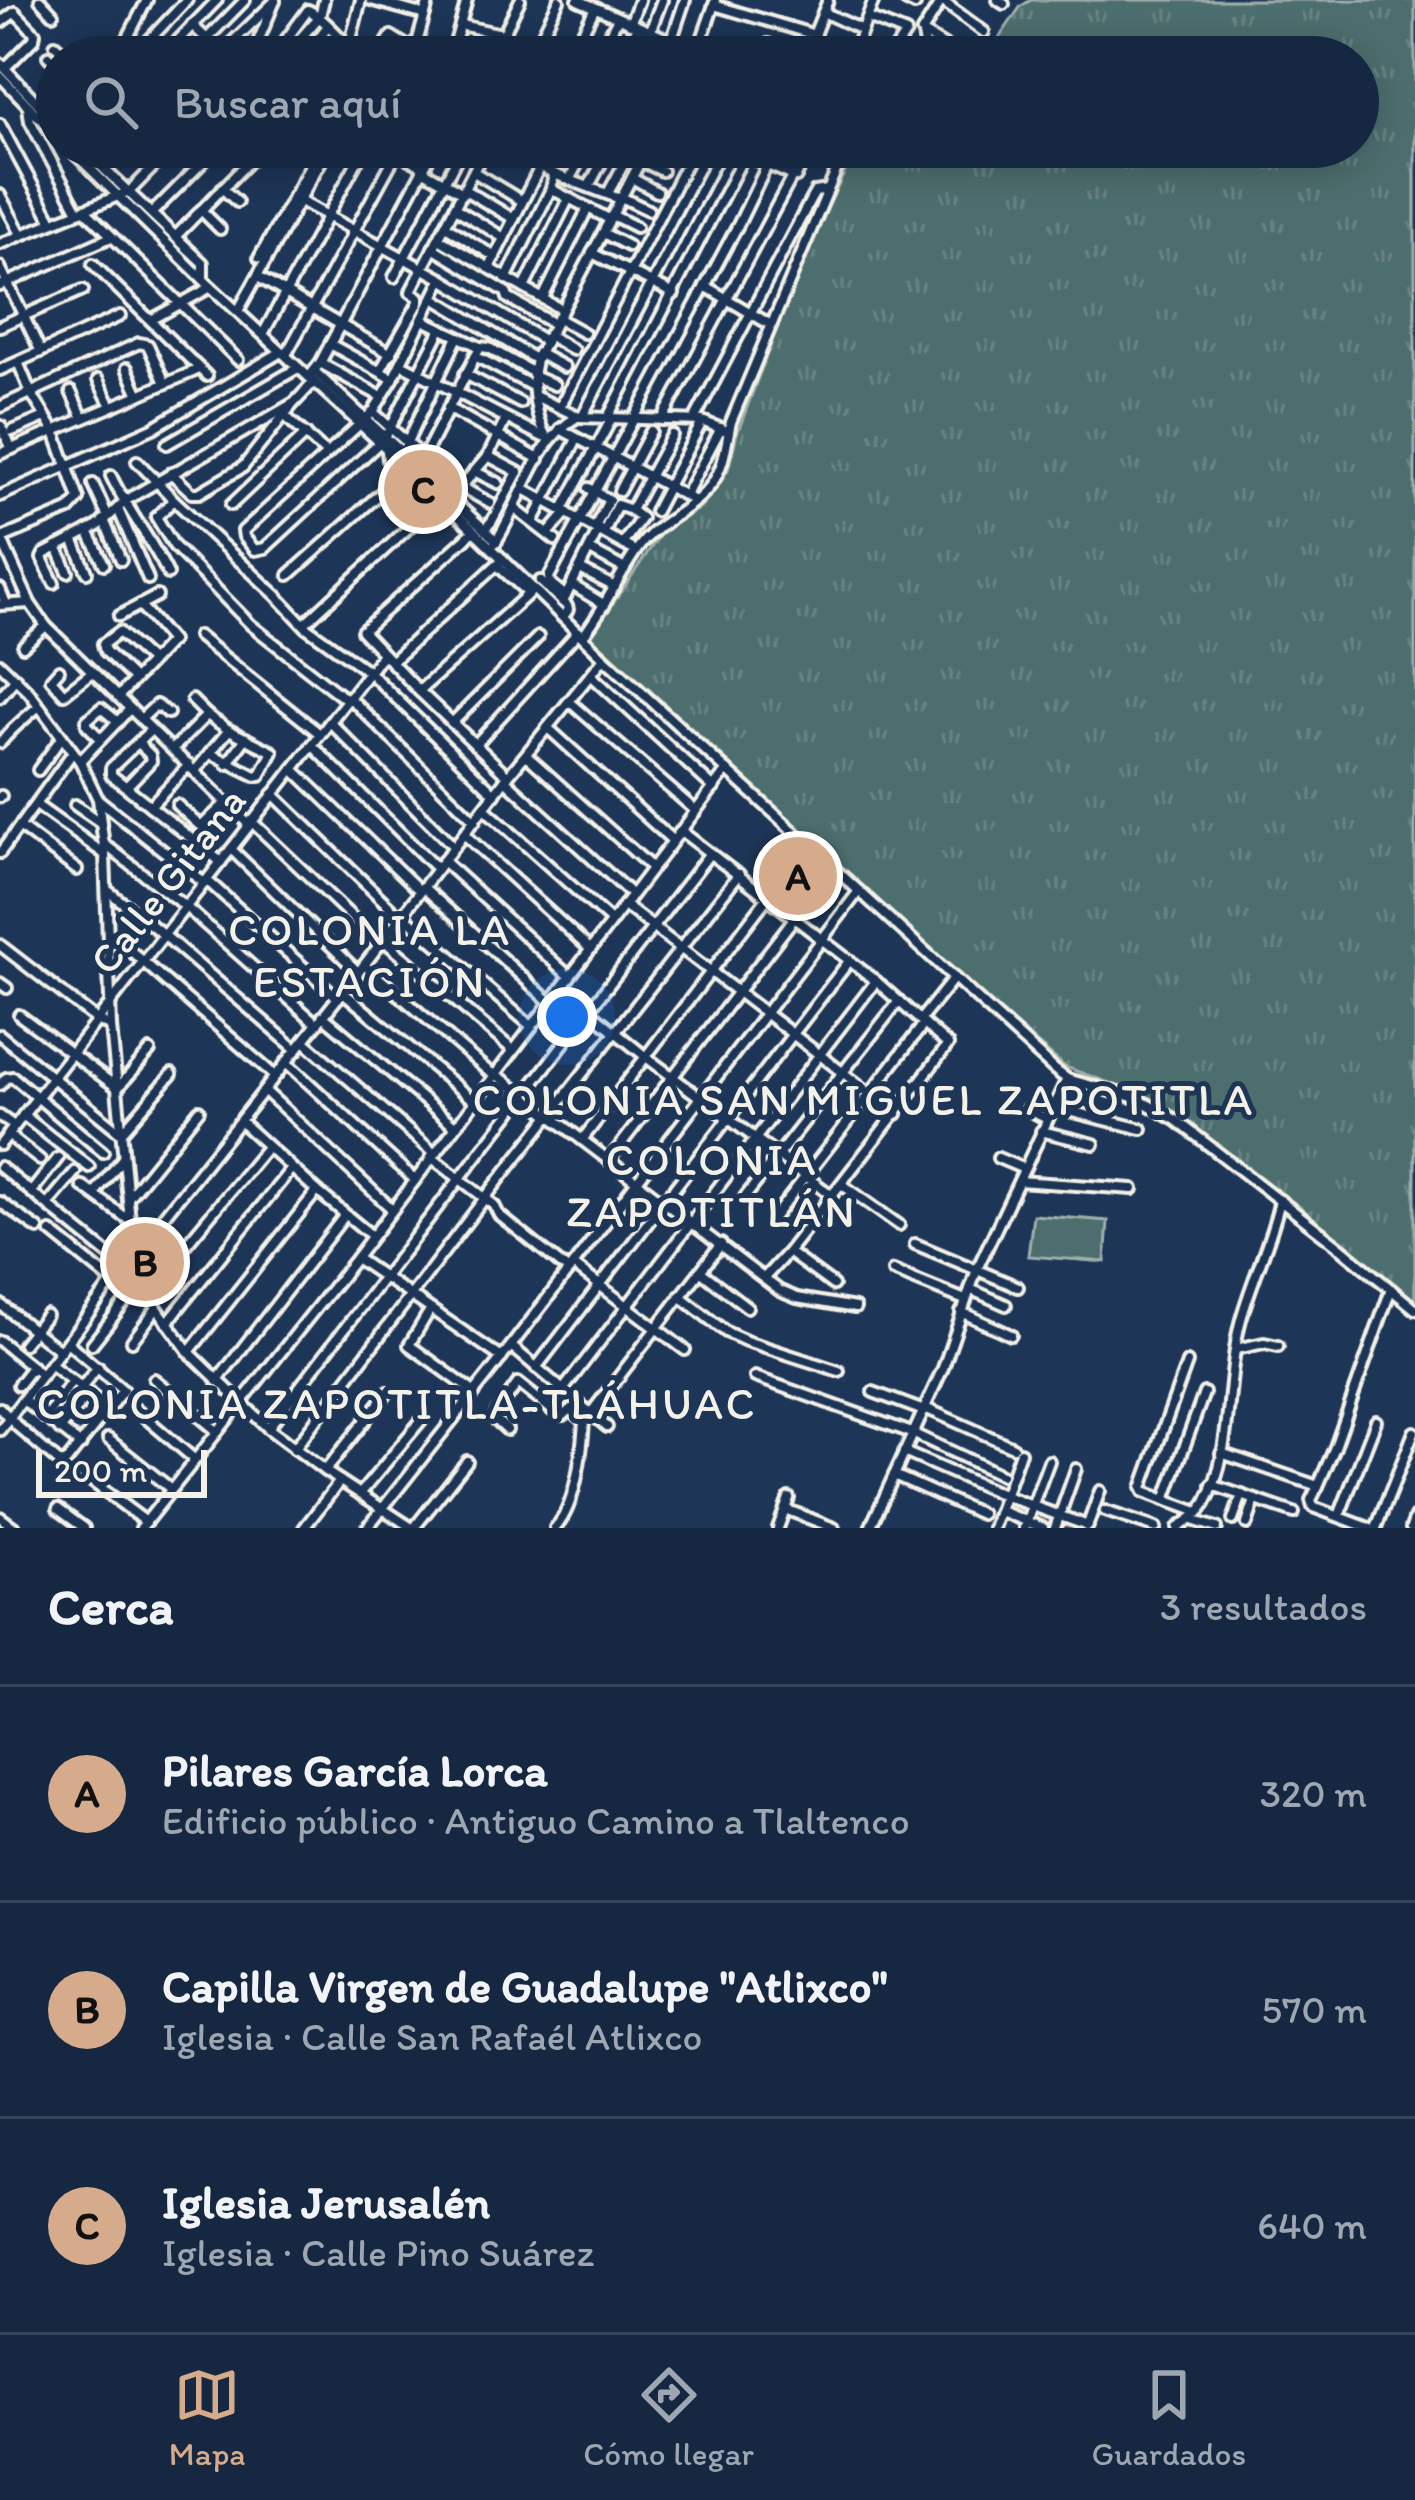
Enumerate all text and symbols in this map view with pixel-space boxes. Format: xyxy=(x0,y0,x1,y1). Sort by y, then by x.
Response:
search box xyxy=(36,36,1379,168)
icon: search xyxy=(78,69,144,135)
text: Buscar aquí xyxy=(174,75,401,129)
pin: C xyxy=(384,444,462,534)
street label: Calle Gitana xyxy=(78,776,256,984)
pin: A xyxy=(759,831,837,921)
district label: COLONIA LA ESTACIÓN xyxy=(228,902,512,1008)
your location xyxy=(537,987,597,1047)
district label: COLONIA SAN MIGUEL ZAPOTITLA xyxy=(473,1072,1255,1126)
district label: COLONIA ZAPOTITLÁN xyxy=(566,1132,858,1238)
pin: B xyxy=(106,1217,184,1307)
district label: COLONIA ZAPOTITLA-TLÁHUAC xyxy=(37,1376,757,1430)
scale bar xyxy=(36,1444,207,1497)
text: 200 m xyxy=(54,1451,147,1490)
text: Cerca xyxy=(48,1576,174,1637)
text: 3 resultados xyxy=(1160,1583,1367,1630)
text: Pilares García Lorca xyxy=(162,1743,548,1797)
text: A xyxy=(75,1770,99,1817)
text: 320 m xyxy=(1260,1770,1367,1817)
text: Edificio público · Antiguo Camino a Tlaltenco xyxy=(162,1797,910,1844)
text: Capilla Virgen de Guadalupe "Atlixco" xyxy=(162,1959,888,2013)
text: B xyxy=(74,1986,100,2033)
text: 570 m xyxy=(1262,1986,1367,2033)
text: Iglesia · Calle San Rafaél Atlixco xyxy=(162,2013,702,2060)
text: Iglesia Jerusalén xyxy=(162,2175,490,2229)
text: C xyxy=(74,2202,100,2249)
text: 640 m xyxy=(1257,2202,1367,2249)
text: Iglesia · Calle Pino Suárez xyxy=(162,2229,594,2276)
tab: Mapa xyxy=(169,2362,246,2473)
tab: Cómo llegar xyxy=(583,2362,754,2473)
tab: Guardados xyxy=(1092,2362,1246,2473)

